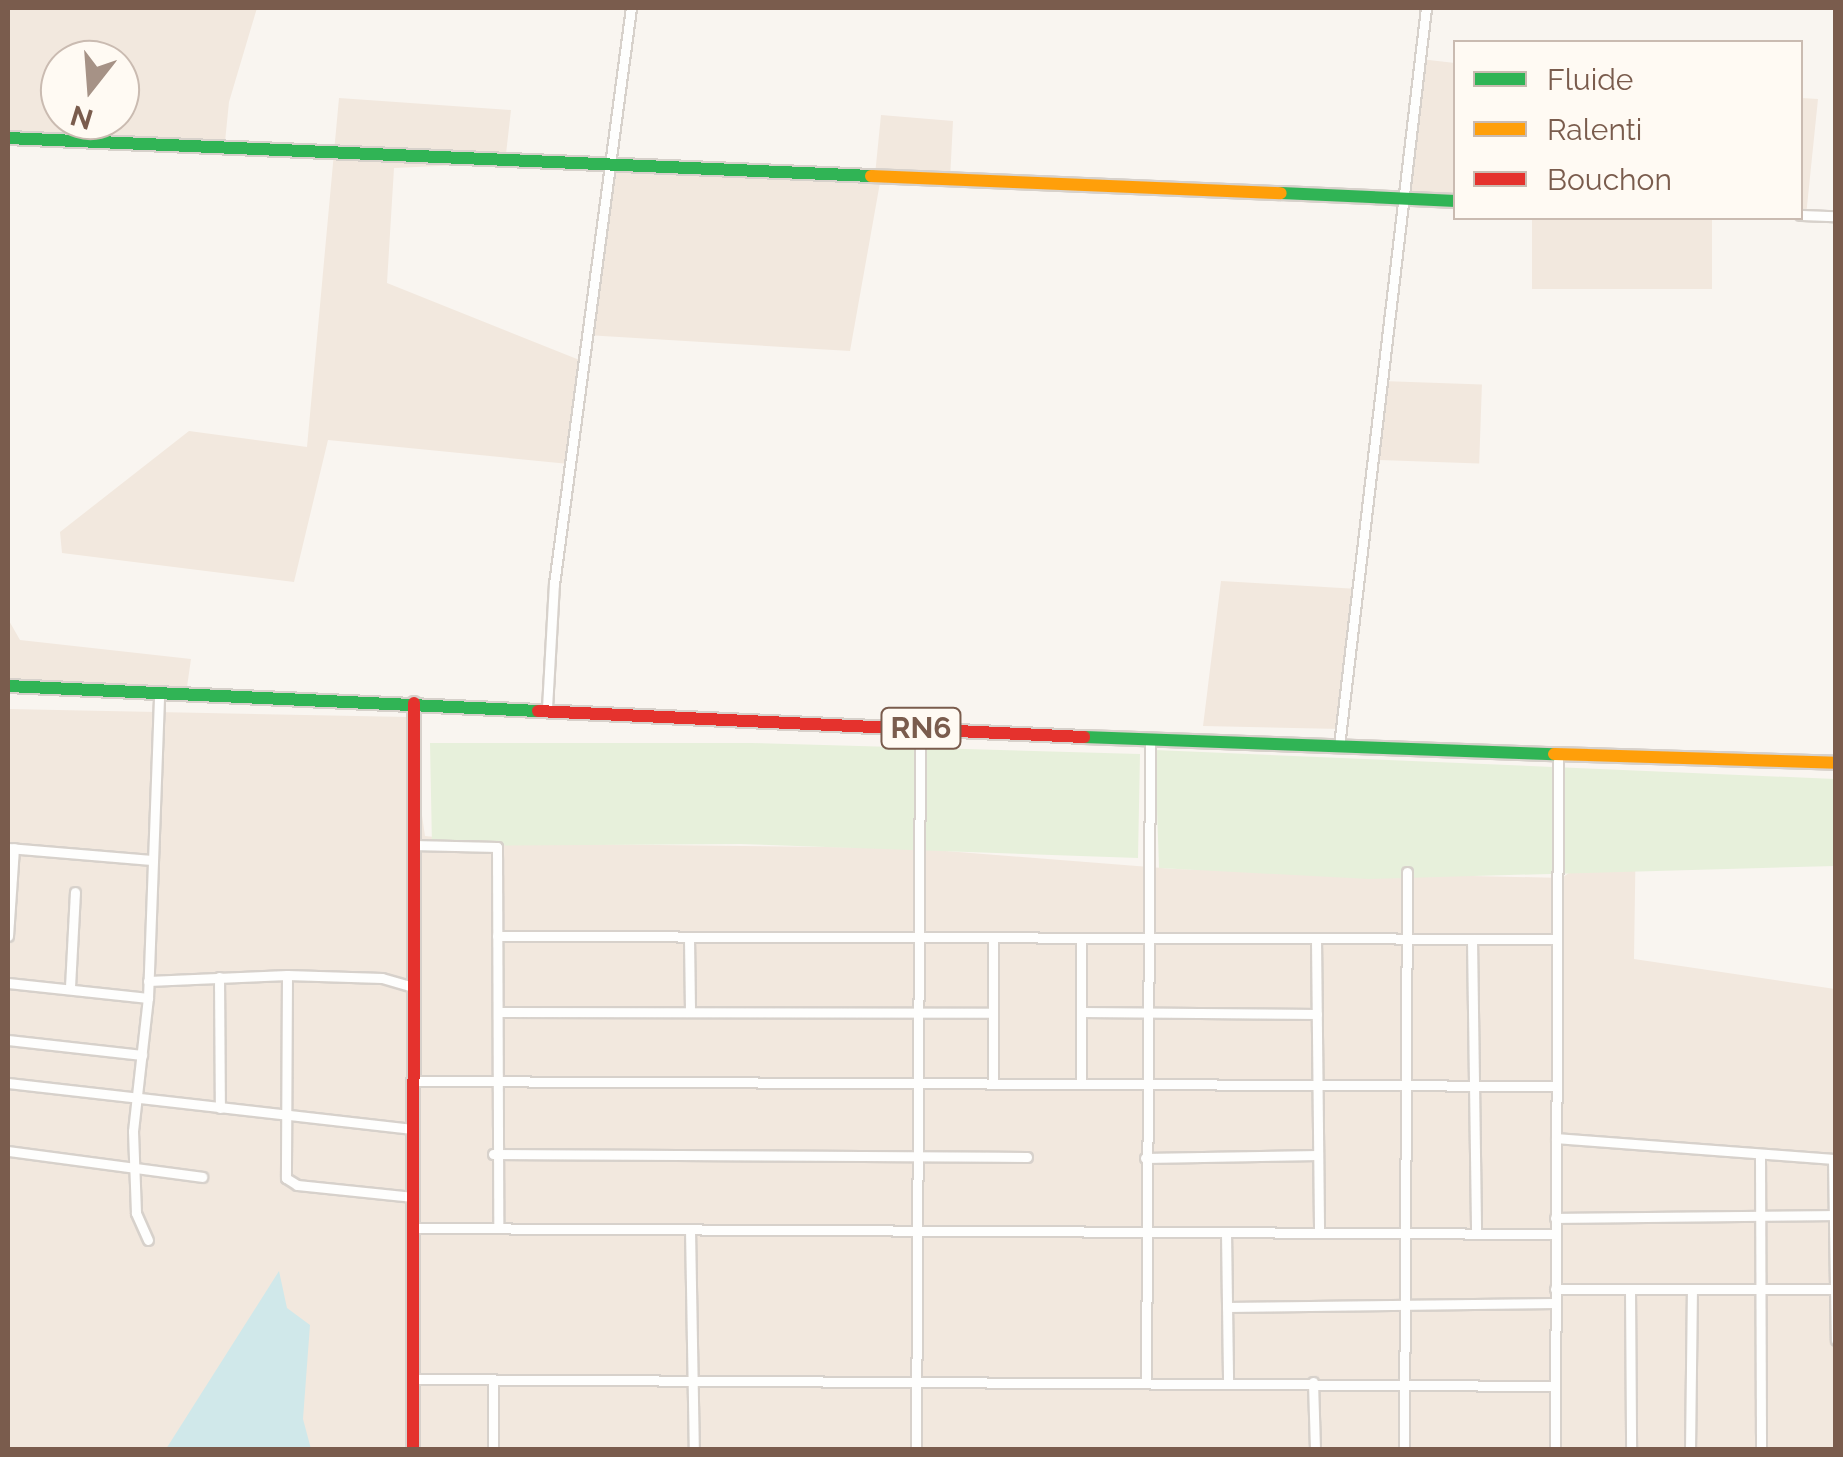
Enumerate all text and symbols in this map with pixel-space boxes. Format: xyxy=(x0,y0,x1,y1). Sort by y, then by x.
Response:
north arrow xyxy=(40,40,140,140)
legend xyxy=(1453,40,1803,220)
text: Fluide xyxy=(1547,62,1633,97)
text: N xyxy=(67,98,97,136)
text: Ralenti xyxy=(1547,112,1642,147)
text: Bouchon xyxy=(1547,162,1672,197)
road number: RN6 xyxy=(878,703,964,753)

